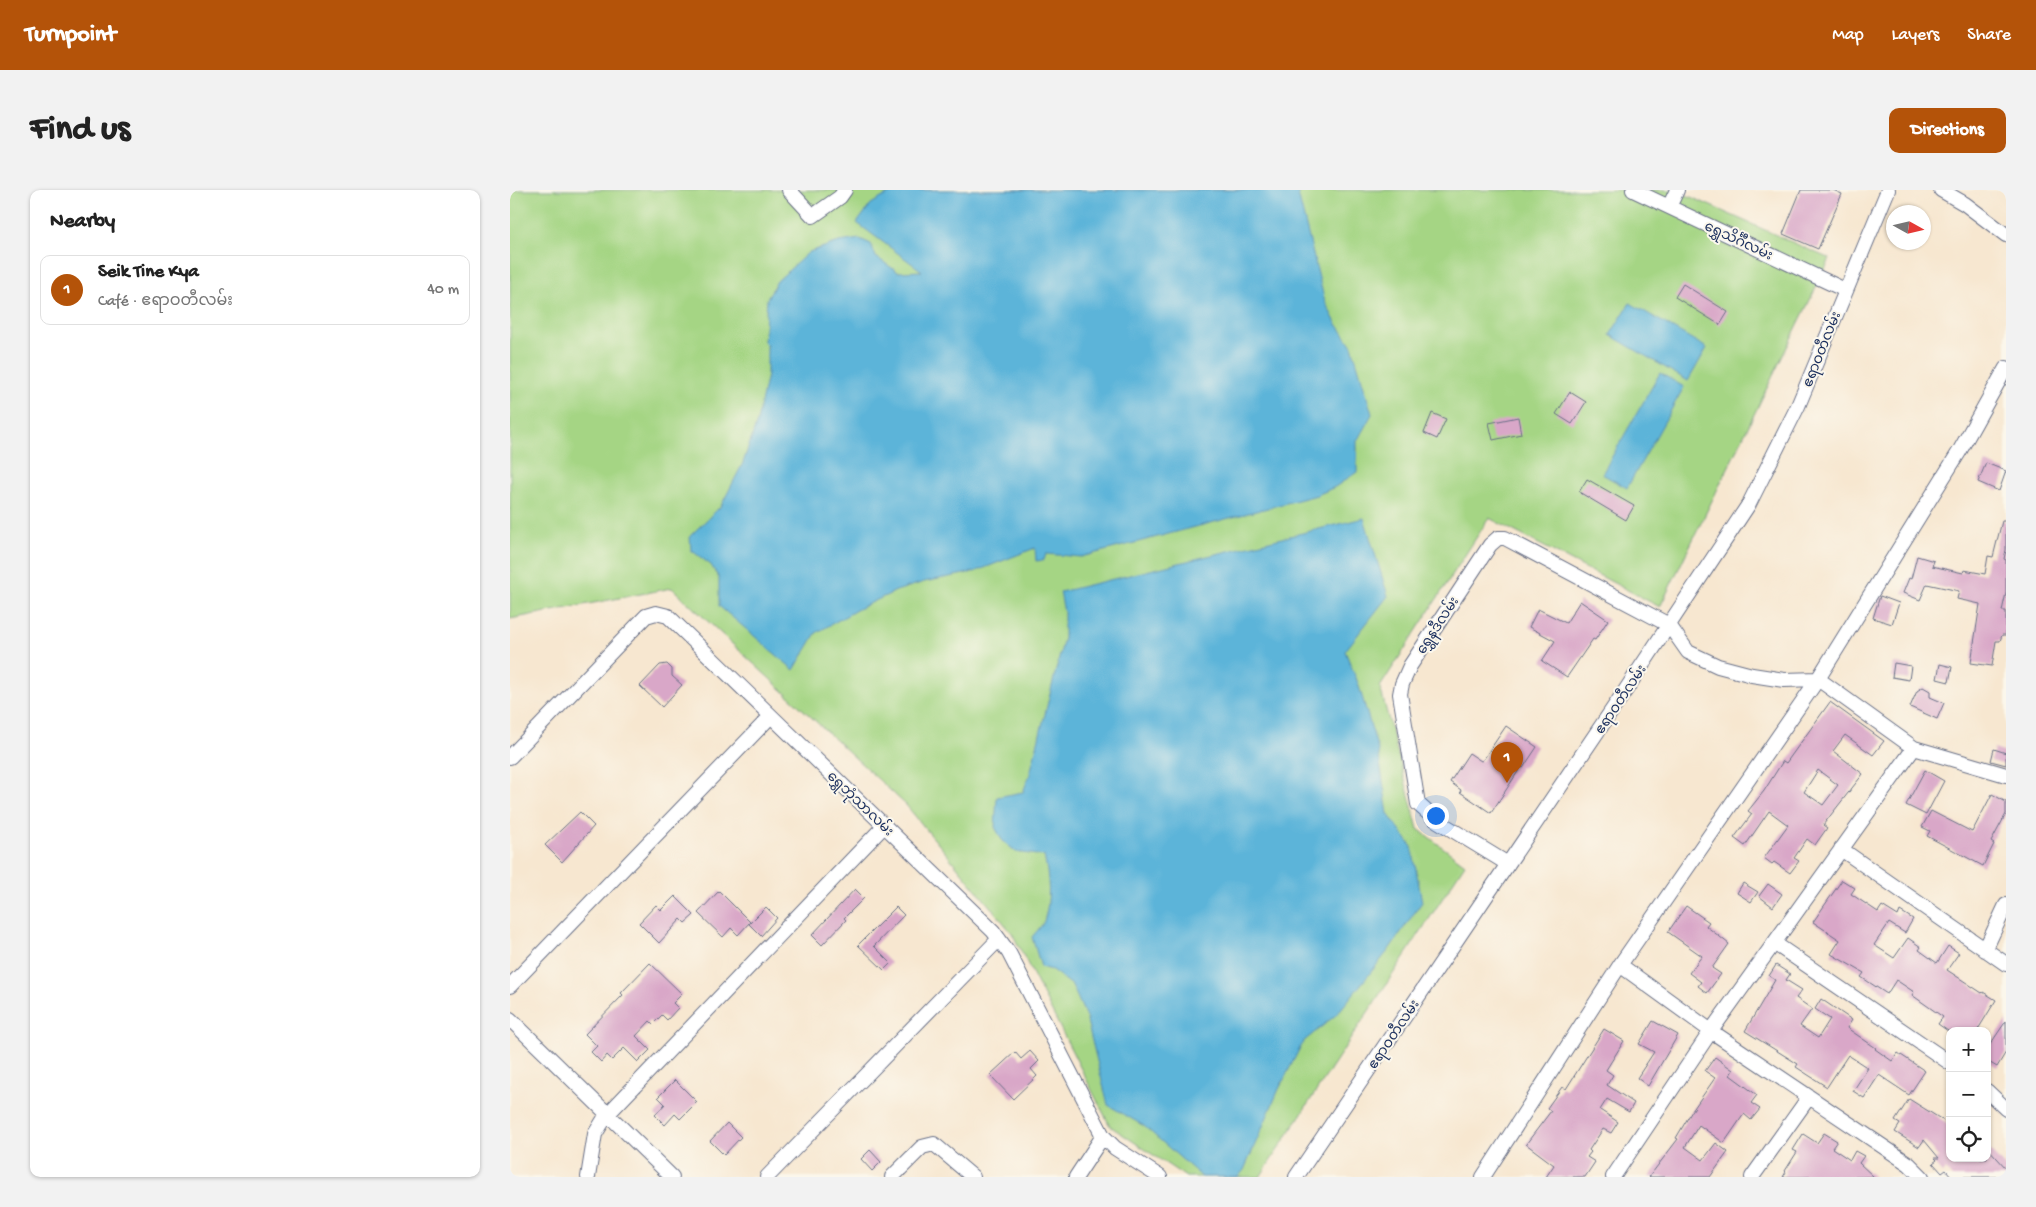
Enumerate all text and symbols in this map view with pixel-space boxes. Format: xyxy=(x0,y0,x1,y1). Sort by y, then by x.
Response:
text: Turnpoint xyxy=(25,21,116,50)
text: Map xyxy=(1832,25,1864,46)
text: Layers xyxy=(1892,25,1939,46)
text: Share xyxy=(1967,25,2011,46)
button: Directions xyxy=(1889,108,2006,153)
text: Find us xyxy=(30,110,130,151)
north arrow xyxy=(1886,205,1931,250)
text: Nearby xyxy=(50,210,115,235)
street label: ရွှေသိင်္ဂီလမ်း xyxy=(1701,215,1777,266)
text: Seik Tine Kya xyxy=(98,261,199,284)
text: 1 xyxy=(64,281,70,300)
text: 40 m xyxy=(427,281,459,300)
text: Café · ဧရာဝတီလမ်း xyxy=(98,293,233,312)
street label: ဧရာဝတီလမ်း xyxy=(1797,308,1847,391)
street label: ရွှေနဒီလမ်း xyxy=(1411,592,1465,659)
street label: ဧရာဝတီလမ်း xyxy=(1589,660,1652,739)
pin: 1 xyxy=(1491,742,1523,783)
street label: ရွှေဘုံသာလမ်း xyxy=(822,766,899,842)
your location xyxy=(1423,803,1449,829)
street label: ဧရာဝတီလမ်း xyxy=(1362,995,1425,1074)
map controls xyxy=(1946,1027,1991,1162)
button: + xyxy=(1946,1027,1991,1072)
button: − xyxy=(1946,1072,1991,1117)
button: locate xyxy=(1946,1117,1991,1162)

